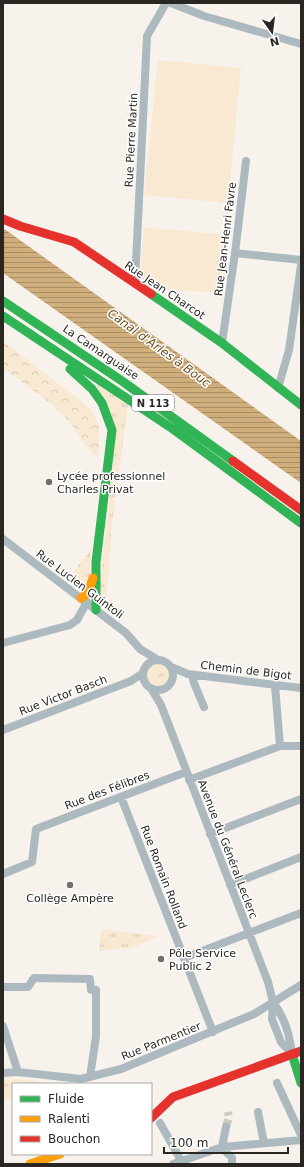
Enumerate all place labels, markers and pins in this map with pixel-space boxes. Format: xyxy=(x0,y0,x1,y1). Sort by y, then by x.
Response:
place label: Lycée professionnel Charles Privat xyxy=(57,470,165,496)
marker: Lycée professionnel Charles Privat xyxy=(44,477,54,487)
marker: Collège Ampère xyxy=(65,880,75,890)
place label: Collège Ampère xyxy=(26,892,114,905)
place label: Pôle Service Public 2 xyxy=(169,947,236,973)
marker: Pôle Service Public 2 xyxy=(156,954,166,964)

